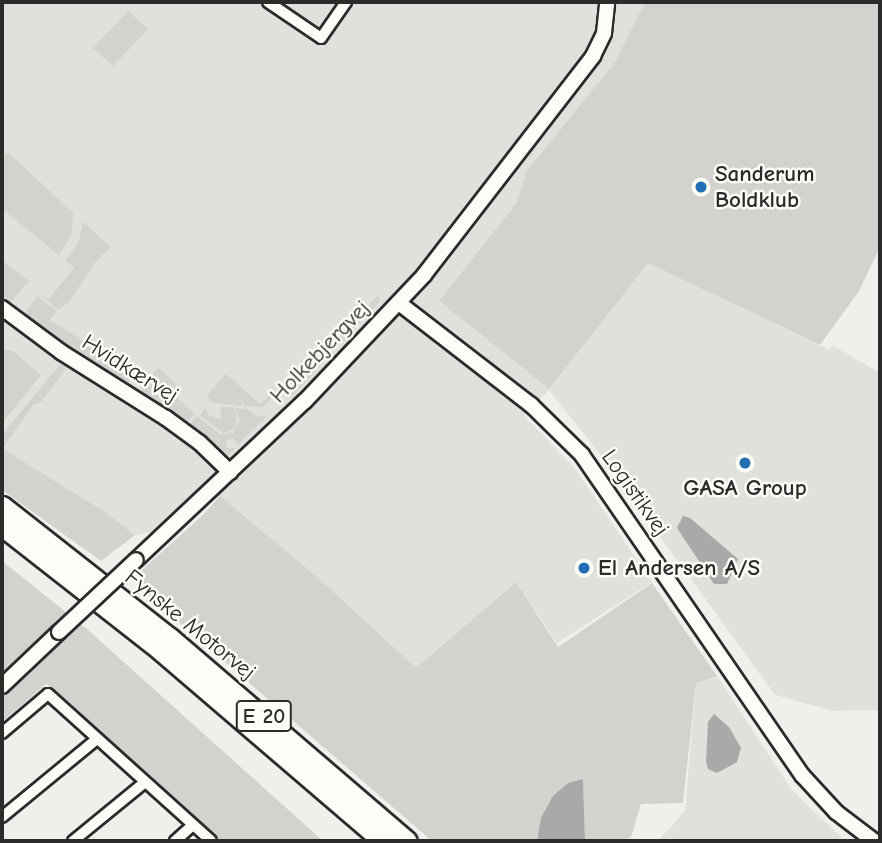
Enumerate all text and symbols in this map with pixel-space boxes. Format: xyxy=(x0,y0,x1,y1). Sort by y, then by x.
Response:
place label: Sanderum Boldklub xyxy=(715,160,815,214)
marker: Sanderum Boldklub xyxy=(693,179,709,195)
street label: Holkebjergvej xyxy=(264,295,376,409)
street label: Hvidkærvej xyxy=(77,329,183,409)
street label: Logistikvej xyxy=(595,444,675,542)
marker: GASA Group xyxy=(737,455,753,471)
place label: GASA Group xyxy=(683,474,807,502)
place label: El Andersen A/S xyxy=(598,554,760,582)
marker: El Andersen A/S xyxy=(576,560,592,576)
street label: Fynske Motorvej xyxy=(119,564,261,686)
road number: E 20 xyxy=(234,698,294,734)

